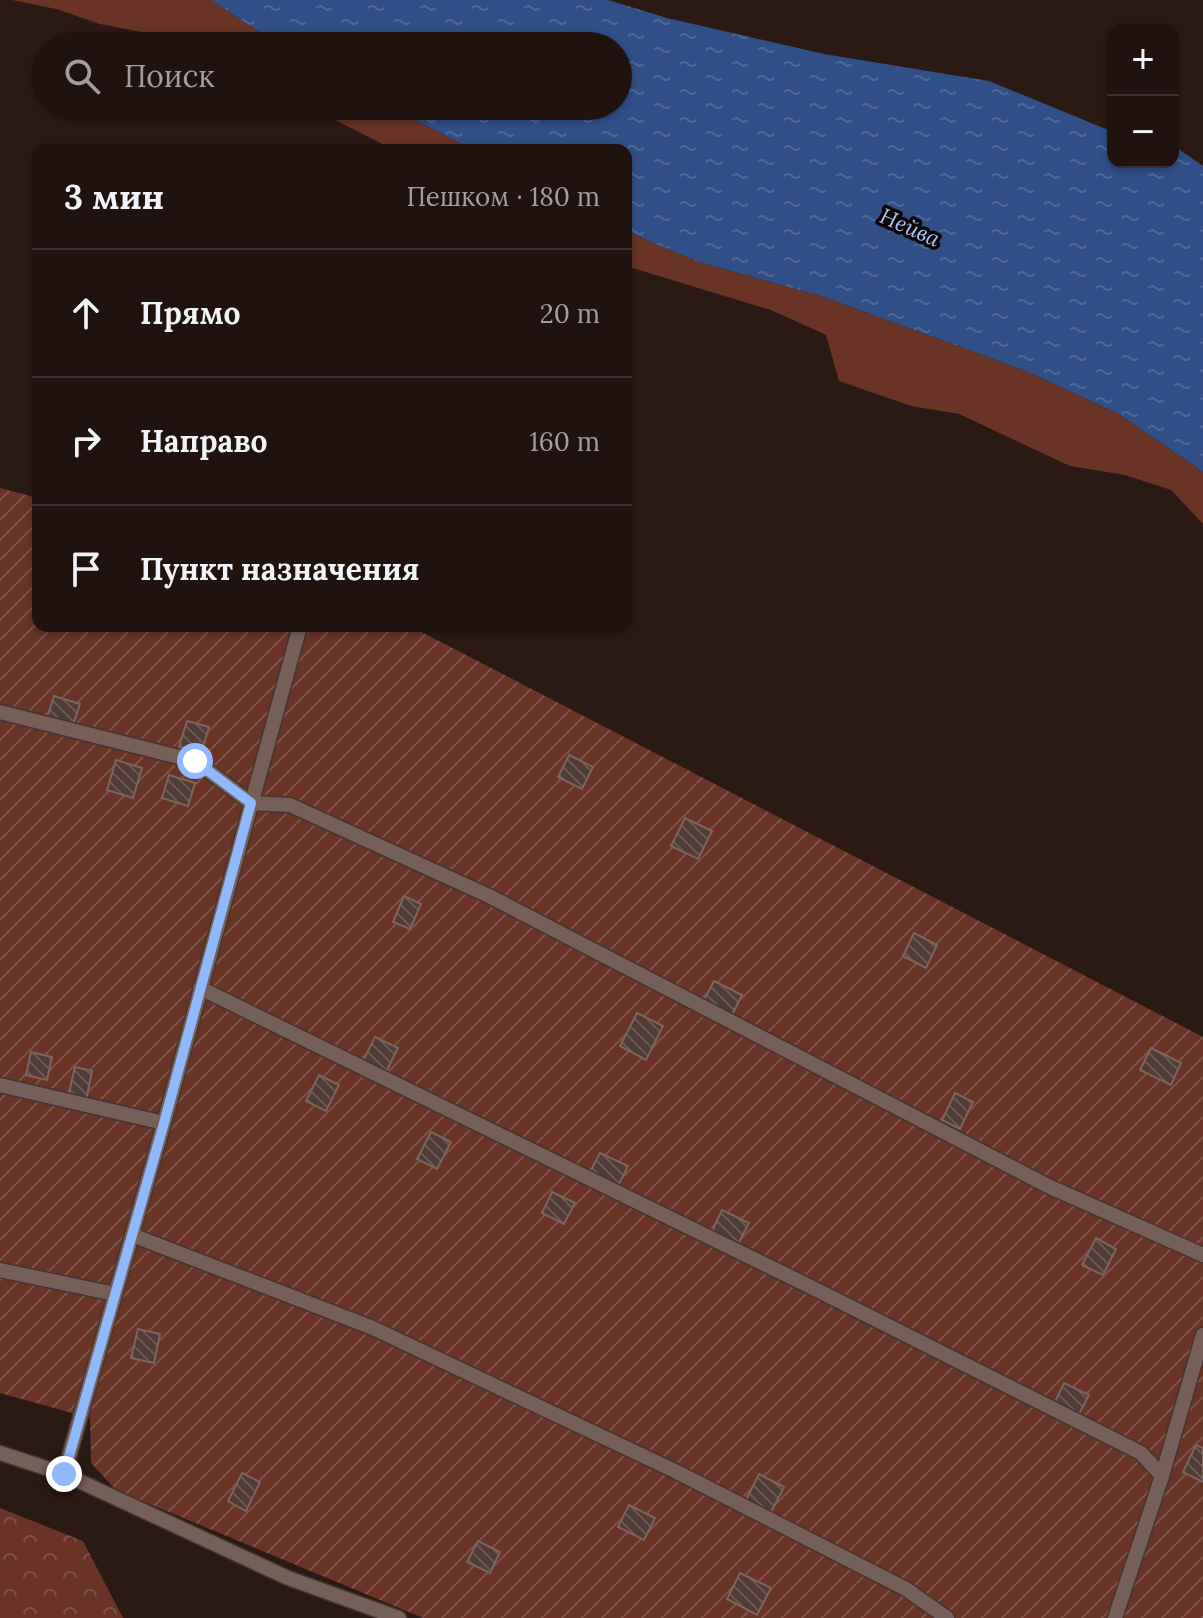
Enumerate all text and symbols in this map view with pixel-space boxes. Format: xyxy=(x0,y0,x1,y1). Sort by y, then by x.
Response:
map controls xyxy=(1107,24,1179,168)
button: + xyxy=(1107,24,1179,96)
search box xyxy=(32,32,632,120)
icon: search xyxy=(60,54,104,98)
text: Поиск xyxy=(124,57,215,95)
button: − xyxy=(1107,96,1179,168)
text: 3 мин xyxy=(64,175,164,218)
text: Пешком · 180 m xyxy=(406,180,600,213)
water label: Нейва xyxy=(876,201,945,253)
icon: ahead xyxy=(64,291,108,335)
text: Прямо xyxy=(140,294,241,332)
text: 20 m xyxy=(540,297,600,330)
icon: right xyxy=(64,419,108,463)
text: Направо xyxy=(140,422,268,460)
text: 160 m xyxy=(529,425,600,458)
icon: arrive xyxy=(64,547,108,591)
text: Пункт назначения xyxy=(140,550,419,588)
route start xyxy=(177,743,213,779)
route end xyxy=(46,1456,82,1492)

